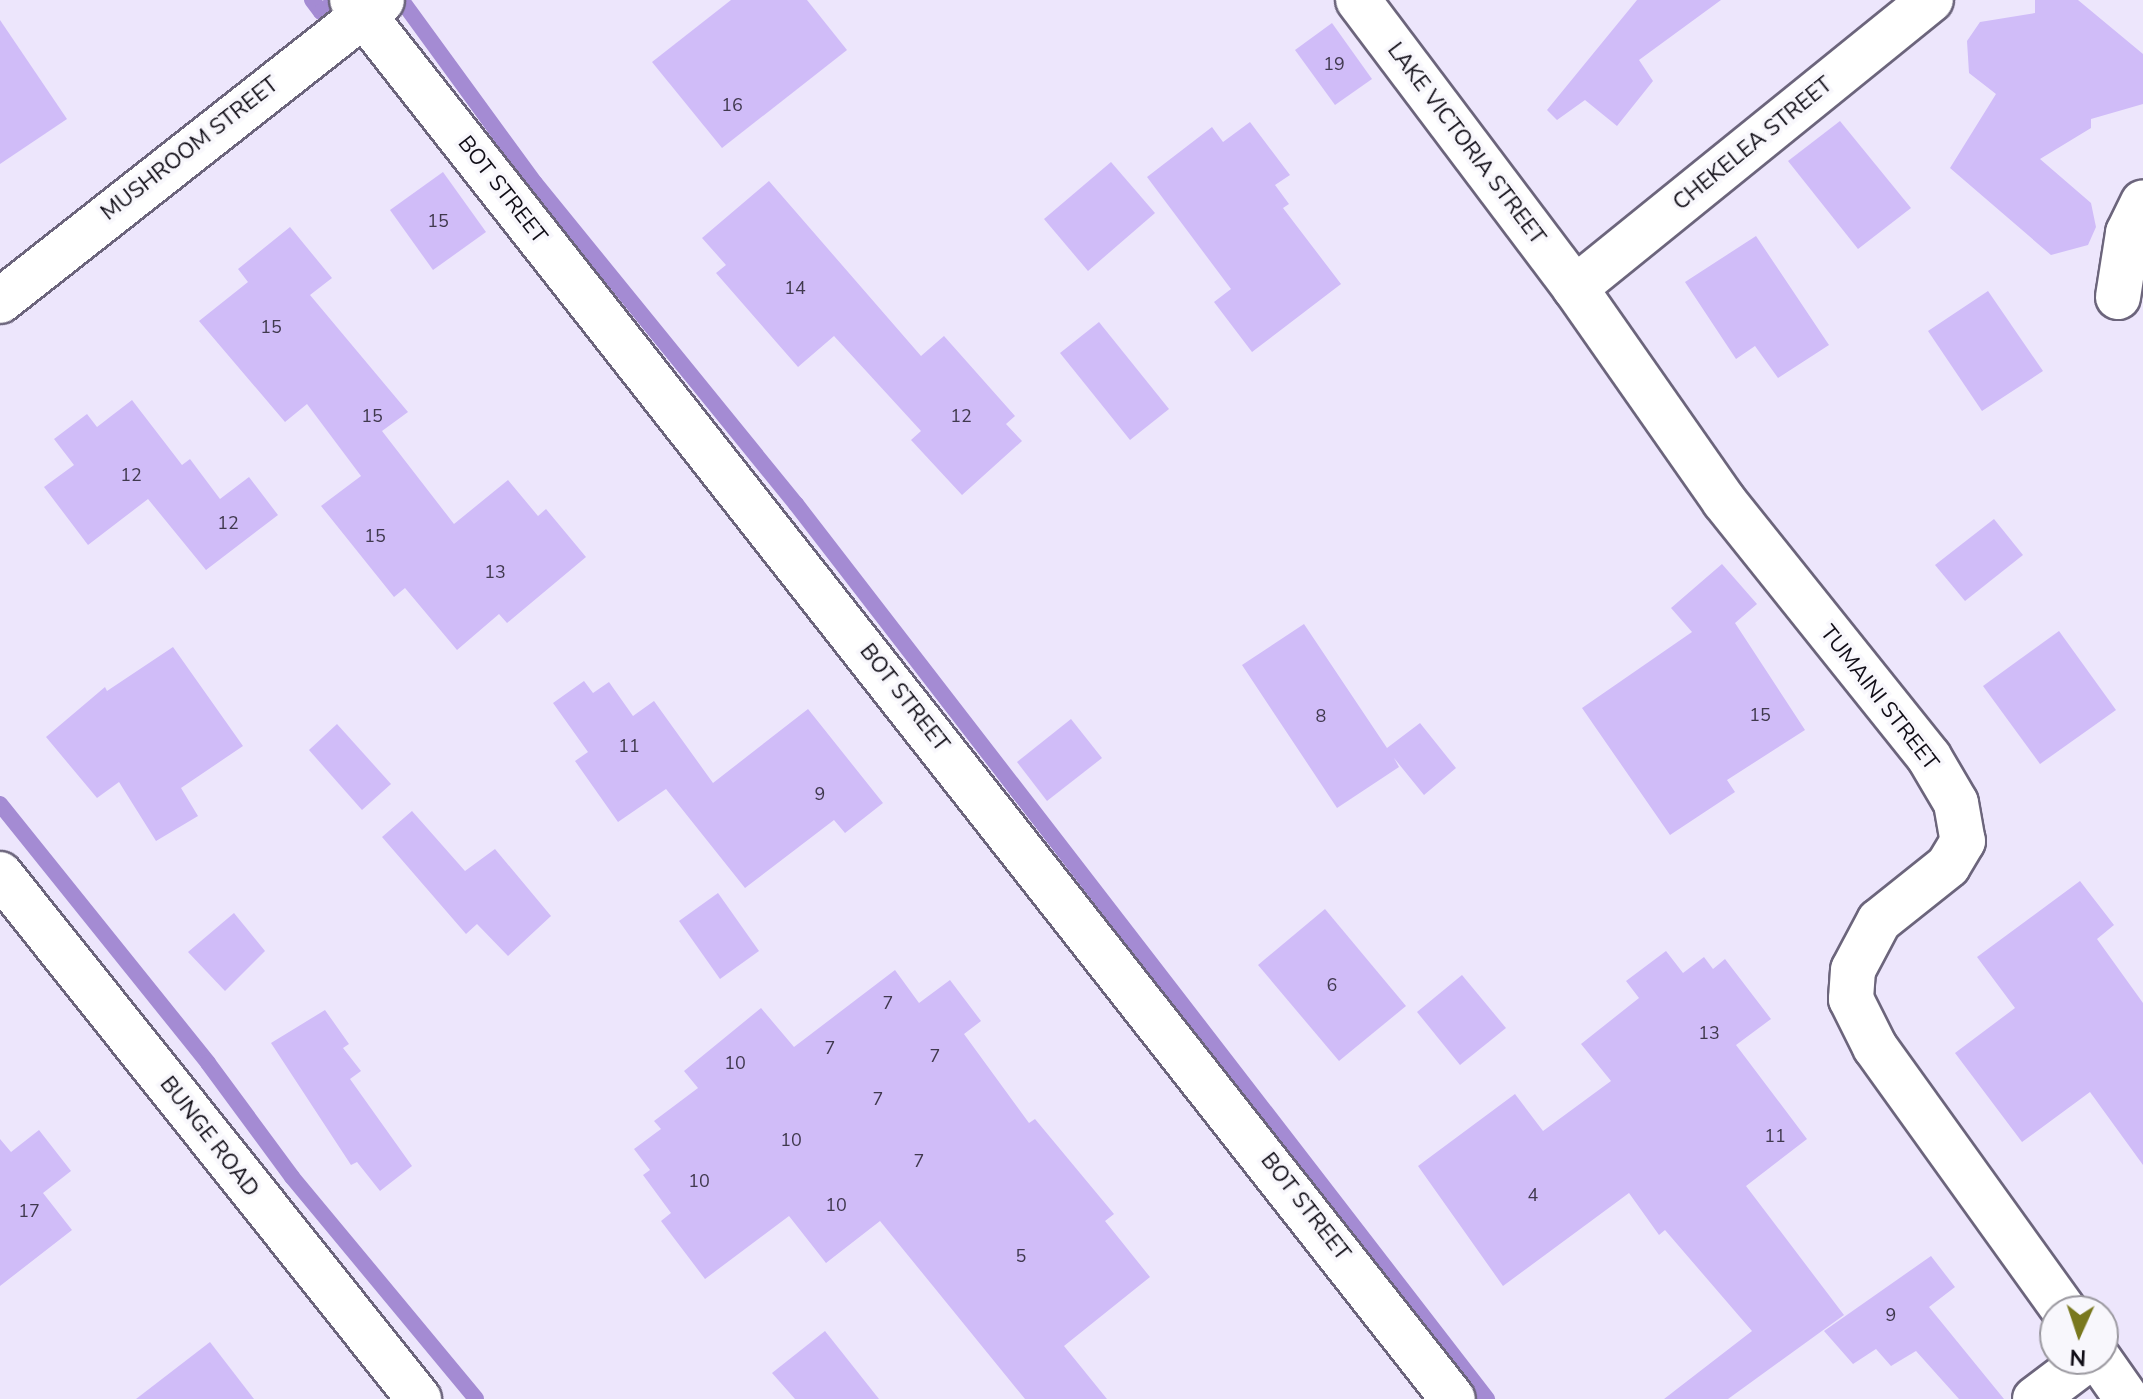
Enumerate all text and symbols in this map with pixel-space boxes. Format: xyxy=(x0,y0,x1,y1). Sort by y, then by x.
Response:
street label: LAKE VICTORIA STREET xyxy=(1381,38,1551,250)
house number: 19 xyxy=(1323,53,1345,75)
street label: MUSHROOM STREET xyxy=(96,72,284,226)
street label: CHEKELEA STREET xyxy=(1668,72,1838,216)
house number: 16 xyxy=(721,94,743,116)
street label: BOT STREET xyxy=(452,131,552,249)
house number: 15 xyxy=(427,210,449,232)
house number: 14 xyxy=(784,277,806,299)
house number: 15 xyxy=(260,316,282,338)
house number: 15 xyxy=(361,405,383,427)
house number: 12 xyxy=(950,405,972,427)
house number: 12 xyxy=(120,464,142,486)
house number: 12 xyxy=(217,512,239,534)
house number: 15 xyxy=(364,525,386,547)
house number: 13 xyxy=(484,561,506,583)
street label: TUMAINI STREET xyxy=(1814,620,1944,776)
street label: BOT STREET xyxy=(854,639,954,757)
house number: 15 xyxy=(1749,704,1771,726)
house number: 8 xyxy=(1316,705,1326,727)
house number: 11 xyxy=(618,735,640,757)
house number: 9 xyxy=(815,783,825,805)
house number: 6 xyxy=(1327,974,1337,996)
house number: 7 xyxy=(883,992,893,1014)
house number: 13 xyxy=(1698,1022,1720,1044)
house number: 7 xyxy=(825,1037,835,1059)
house number: 7 xyxy=(930,1045,940,1067)
house number: 10 xyxy=(724,1052,746,1074)
street label: BUNGE ROAD xyxy=(154,1072,264,1202)
house number: 7 xyxy=(873,1088,883,1110)
house number: 11 xyxy=(1764,1125,1786,1147)
house number: 10 xyxy=(780,1129,802,1151)
street label: BOT STREET xyxy=(1255,1148,1355,1266)
house number: 7 xyxy=(914,1150,924,1172)
house number: 10 xyxy=(688,1170,710,1192)
house number: 4 xyxy=(1528,1184,1538,1206)
house number: 10 xyxy=(825,1194,847,1216)
house number: 17 xyxy=(18,1200,40,1222)
house number: 5 xyxy=(1016,1245,1026,1267)
north arrow xyxy=(2039,1295,2119,1375)
house number: 9 xyxy=(1886,1304,1896,1326)
text: N xyxy=(2069,1342,2087,1372)

